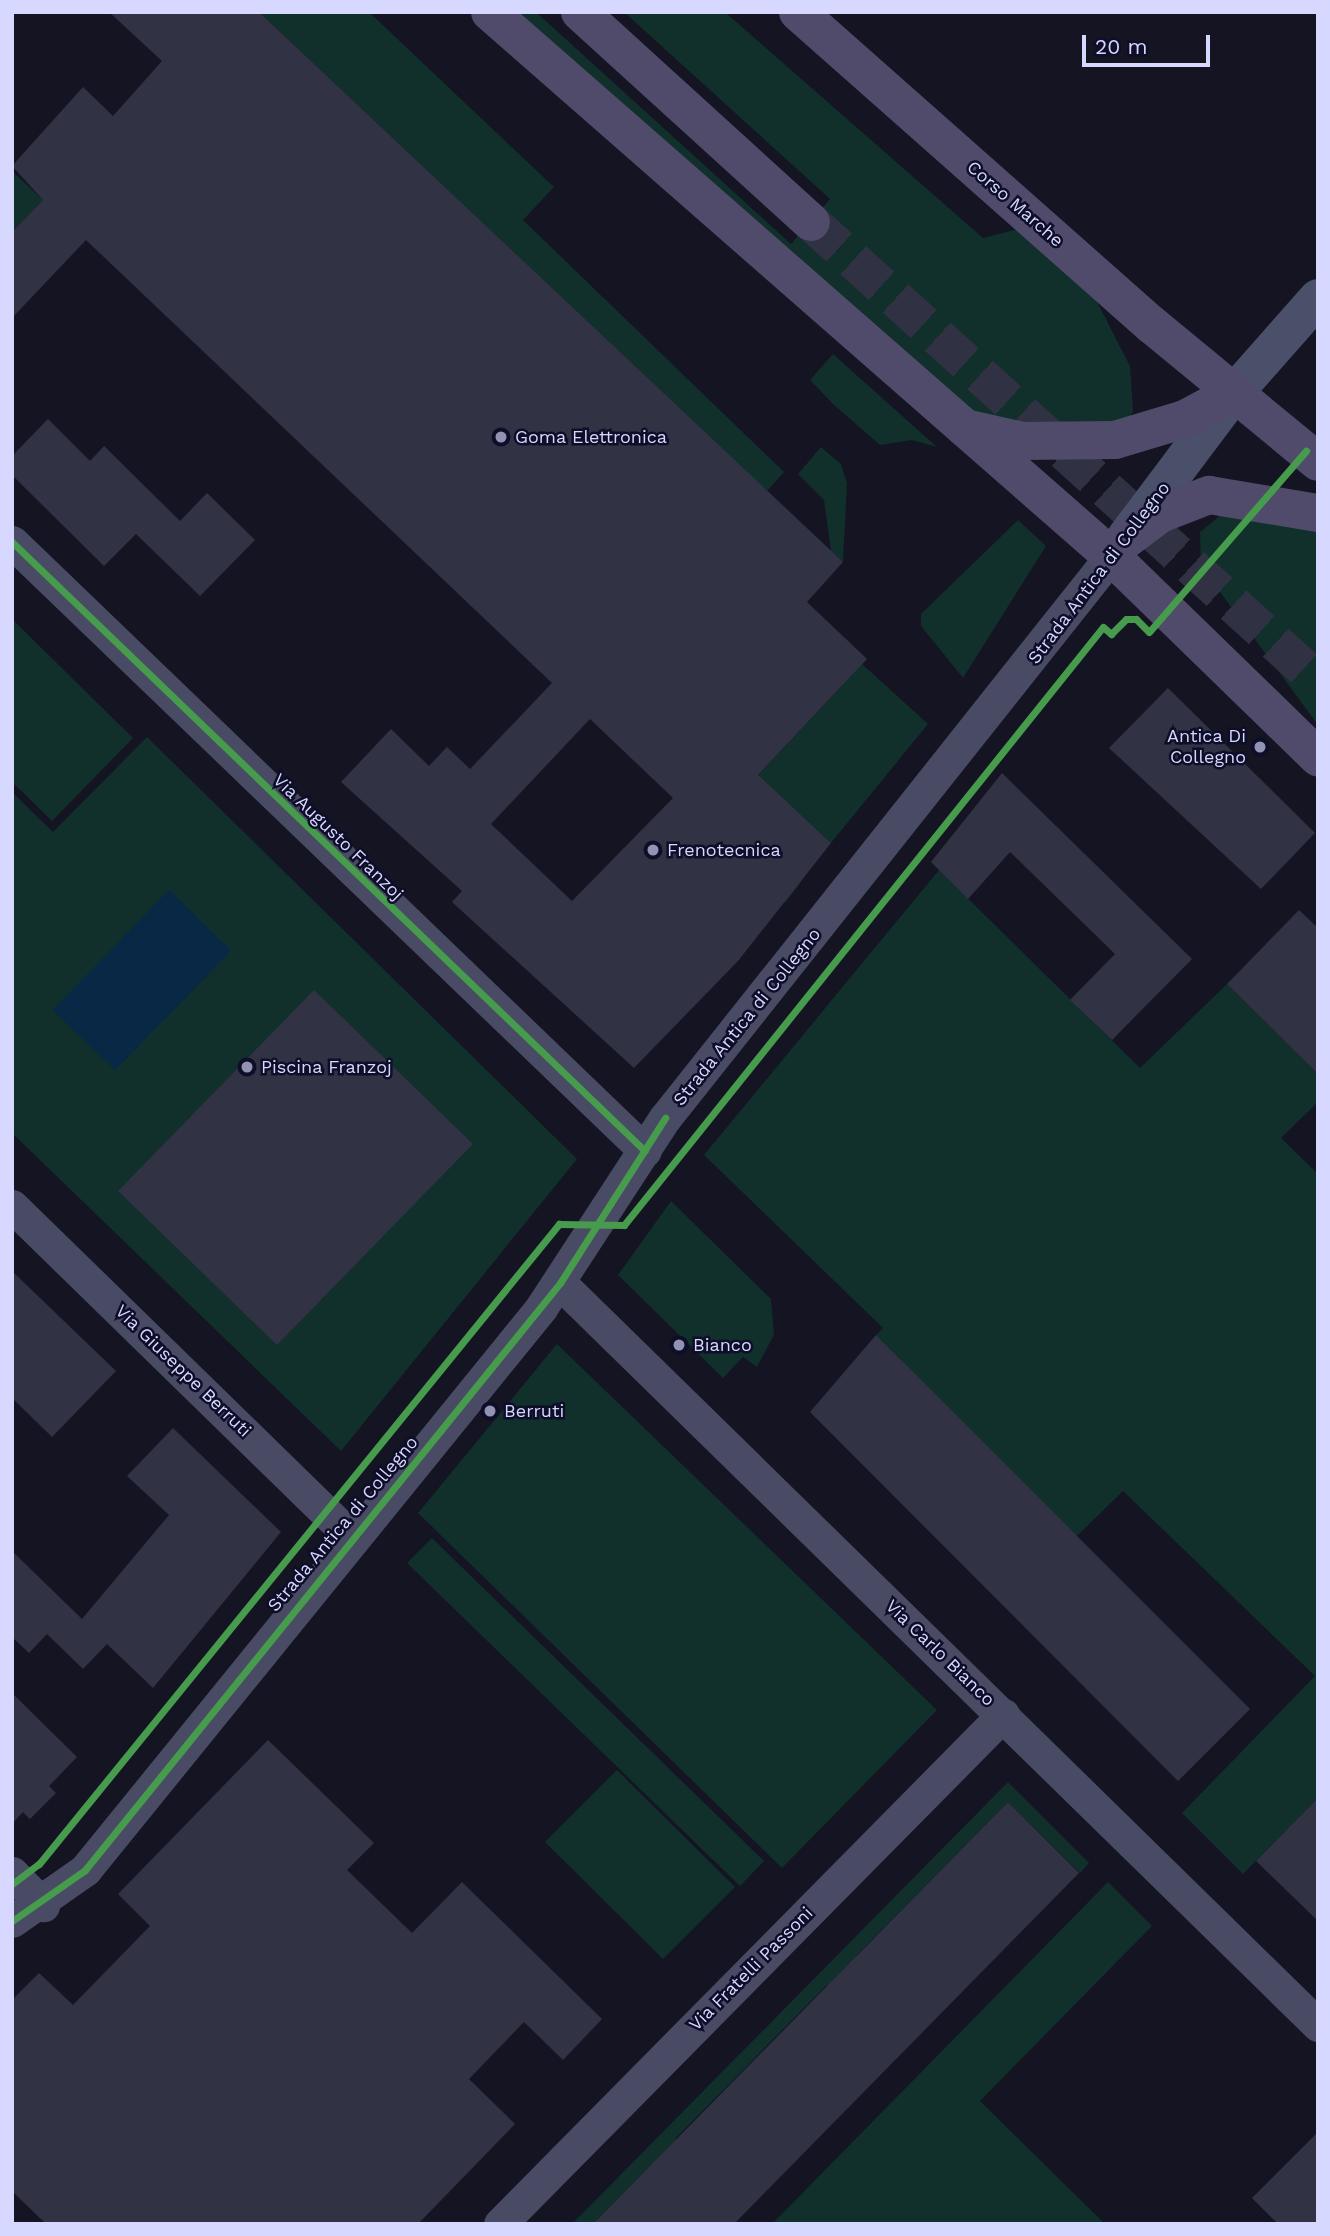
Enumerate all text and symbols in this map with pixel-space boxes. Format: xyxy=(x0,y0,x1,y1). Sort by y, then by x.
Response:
scale bar xyxy=(1085,21,1213,65)
text: 20 m xyxy=(1095,34,1147,59)
street label: Corso Marche xyxy=(962,156,1068,252)
place label: Goma Elettronica xyxy=(515,426,667,448)
marker: Goma Elettronica xyxy=(493,429,509,445)
street label: Strada Antica di Collegno xyxy=(1023,477,1175,669)
place label: Antica Di Collegno xyxy=(1167,726,1246,768)
marker: Antica Di Collegno xyxy=(1252,739,1268,755)
street label: Via Augusto Franzoj xyxy=(268,769,408,905)
place label: Frenotecnica xyxy=(667,839,781,861)
marker: Frenotecnica xyxy=(645,842,661,858)
street label: Strada Antica di Collegno xyxy=(668,923,826,1111)
place label: Piscina Franzoj xyxy=(261,1056,392,1078)
marker: Piscina Franzoj xyxy=(239,1059,255,1075)
street label: Via Giuseppe Berruti xyxy=(110,1300,256,1442)
place label: Bianco xyxy=(693,1334,752,1356)
marker: Bianco xyxy=(671,1337,687,1353)
place label: Berruti xyxy=(504,1400,564,1422)
marker: Berruti xyxy=(482,1403,498,1419)
street label: Strada Antica di Collegno xyxy=(263,1431,423,1617)
street label: Via Carlo Bianco xyxy=(881,1595,999,1711)
street label: Via Fratelli Passoni xyxy=(684,1902,818,2036)

